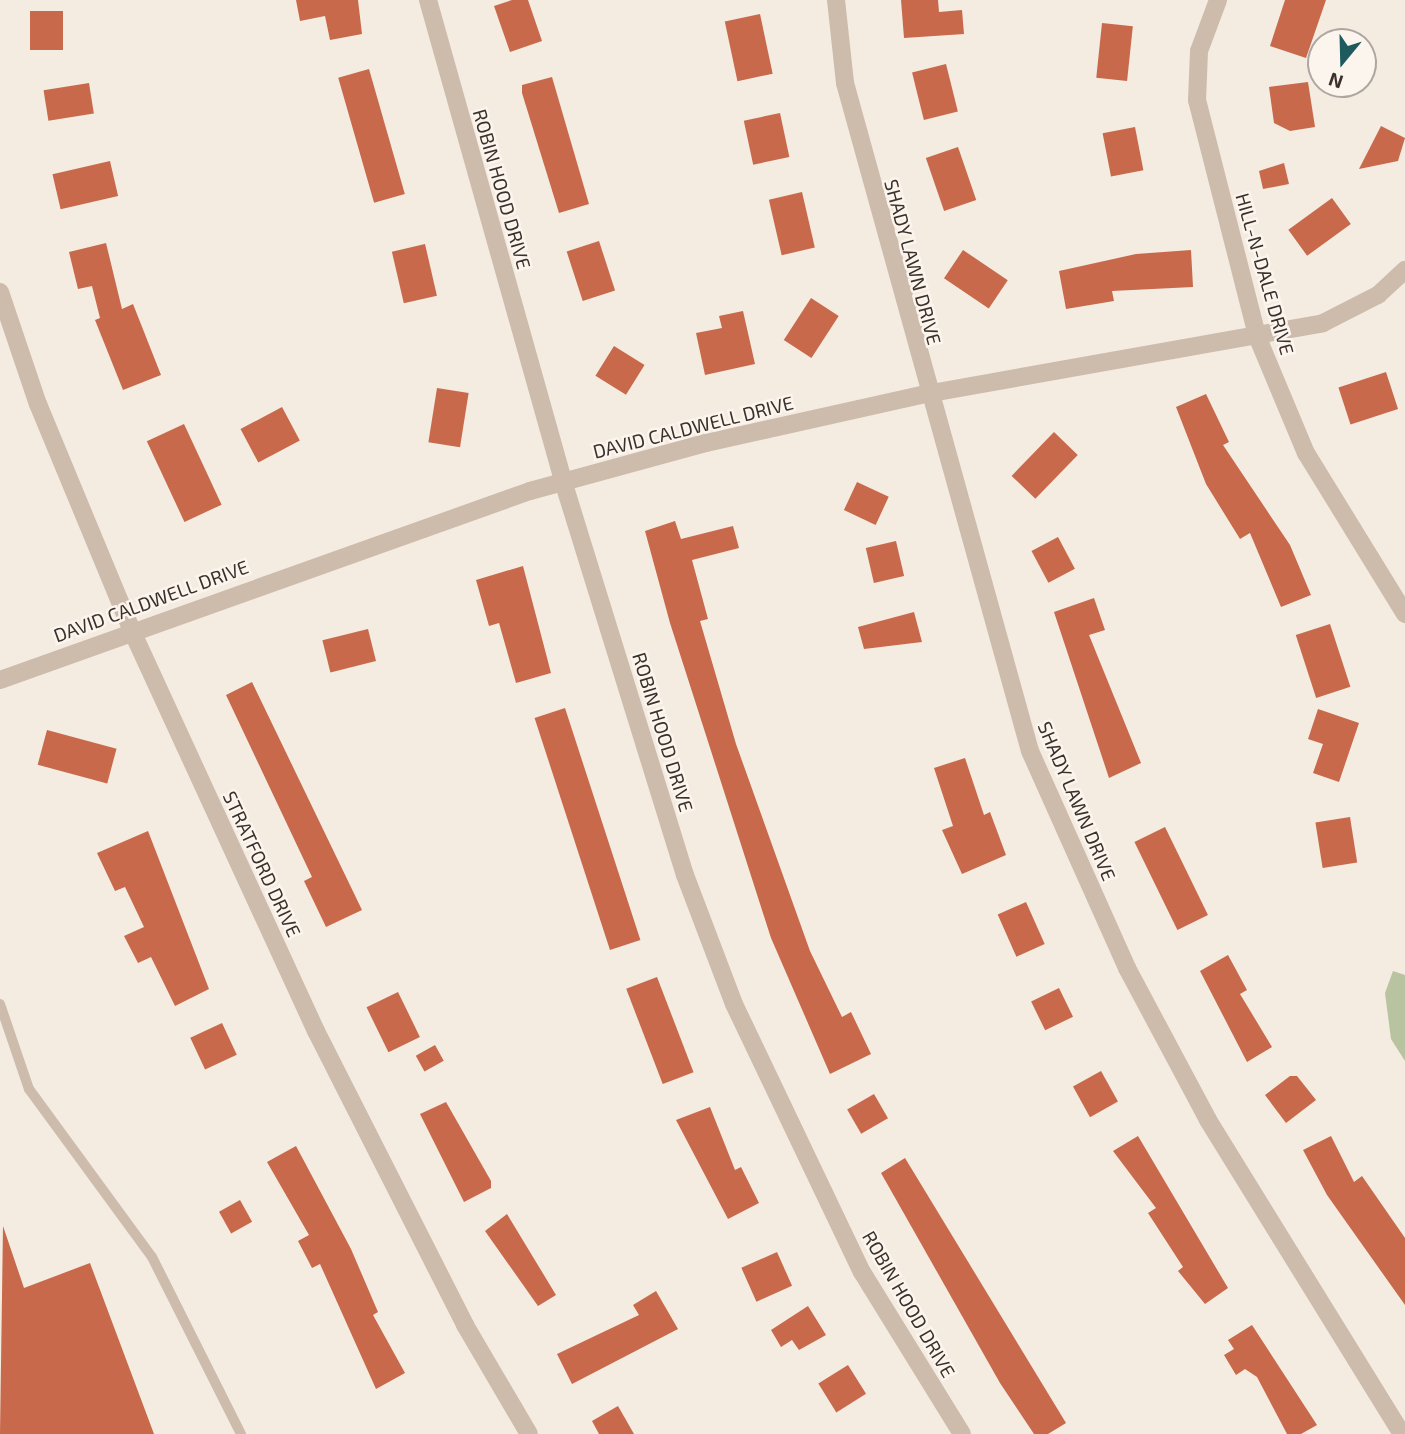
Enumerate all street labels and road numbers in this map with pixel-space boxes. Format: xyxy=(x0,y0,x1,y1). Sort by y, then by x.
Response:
street label: ROBIN HOOD DRIVE xyxy=(468,106,536,272)
street label: SHADY LAWN DRIVE xyxy=(880,177,946,347)
street label: HILL-N-DALE DRIVE xyxy=(1231,190,1299,358)
street label: DAVID CALDWELL DRIVE xyxy=(590,391,796,463)
street label: DAVID CALDWELL DRIVE xyxy=(50,555,252,647)
street label: ROBIN HOOD DRIVE xyxy=(628,650,698,814)
street label: SHADY LAWN DRIVE xyxy=(1033,718,1121,884)
street label: STRATFORD DRIVE xyxy=(218,788,306,940)
street label: ROBIN HOOD DRIVE xyxy=(858,1227,960,1381)

